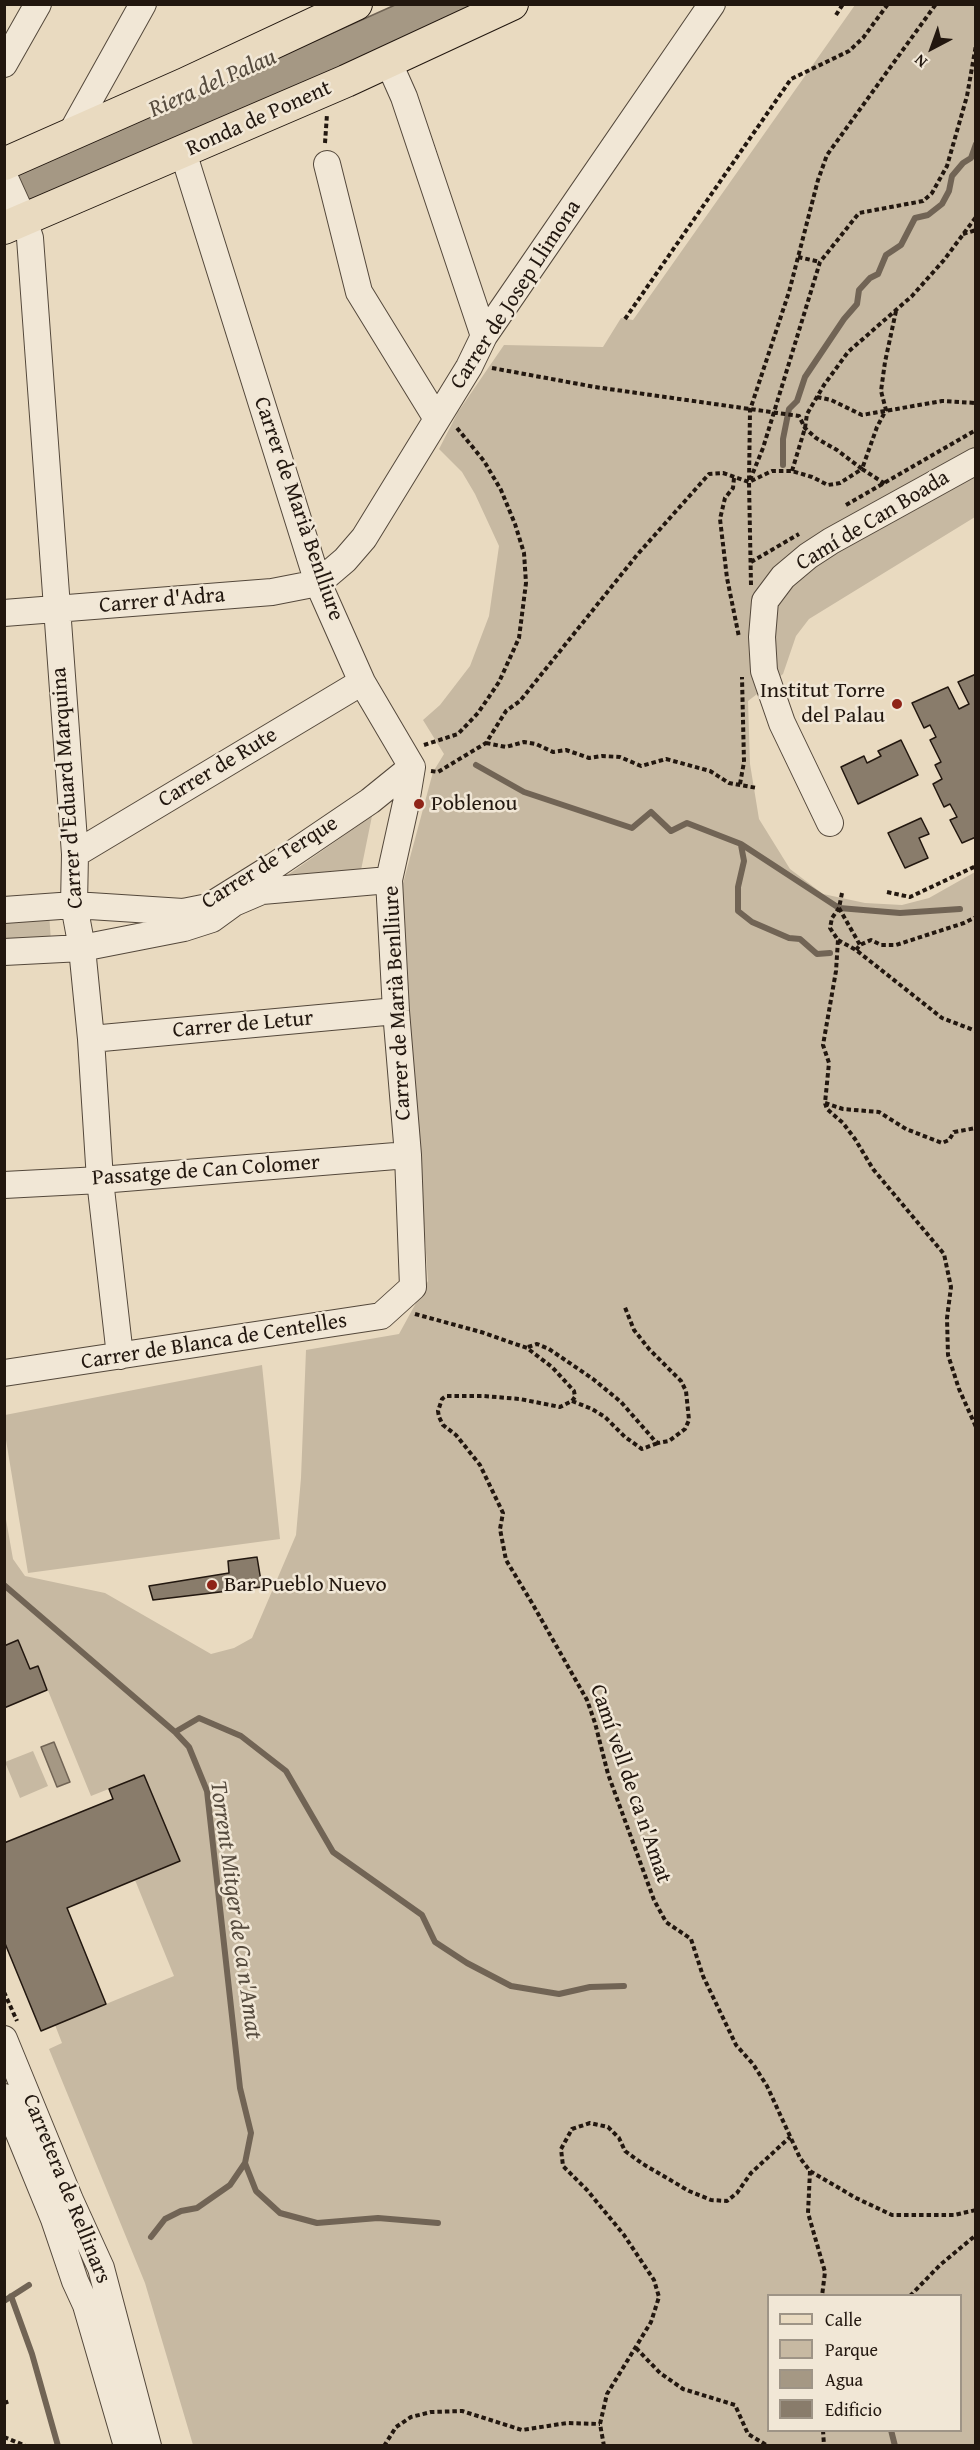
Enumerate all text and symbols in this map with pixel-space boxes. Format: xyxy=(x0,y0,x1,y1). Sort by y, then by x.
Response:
north arrow xyxy=(902,18,962,78)
water label: Riera del Palau xyxy=(145,43,281,125)
text: N xyxy=(908,49,932,74)
street label: Ronda de Ponent xyxy=(182,75,336,163)
street label: Carrer de Josep Llimona xyxy=(445,195,587,395)
street label: Carrer de Marià Benlliure xyxy=(247,394,349,624)
street label: Camí de Can Boada xyxy=(792,465,954,577)
street label: Carrer d'Adra xyxy=(98,582,226,620)
street label: Carrer d'Eduard Marquina xyxy=(46,666,90,910)
place label: Institut Torre del Palau xyxy=(760,678,885,730)
marker: Institut Torre del Palau xyxy=(890,697,904,711)
street label: Carrer de Rute xyxy=(154,722,282,814)
place label: Poblenou xyxy=(431,791,517,817)
marker: Poblenou xyxy=(412,797,426,811)
street label: Carrer de Terque xyxy=(197,811,343,915)
street label: Carrer de Marià Benlliure xyxy=(379,885,417,1121)
street label: Carrer de Letur xyxy=(172,1006,314,1044)
street label: Passatge de Can Colomer xyxy=(91,1150,321,1192)
street label: Carrer de Blanca de Centelles xyxy=(79,1308,349,1376)
place label: Bar Pueblo Nuevo xyxy=(224,1572,387,1598)
marker: Bar Pueblo Nuevo xyxy=(205,1578,219,1592)
street label: Camí vell de ca n'Amat xyxy=(584,1681,676,1887)
water label: Torrent Mitger de Ca n'Amat xyxy=(203,1779,267,2041)
street label: Carretera de Rellinars xyxy=(16,2091,116,2287)
legend xyxy=(767,2294,962,2432)
text: Calle xyxy=(825,2306,862,2333)
text: Parque xyxy=(825,2336,878,2363)
text: Agua xyxy=(825,2366,863,2393)
text: Edificio xyxy=(825,2396,882,2423)

